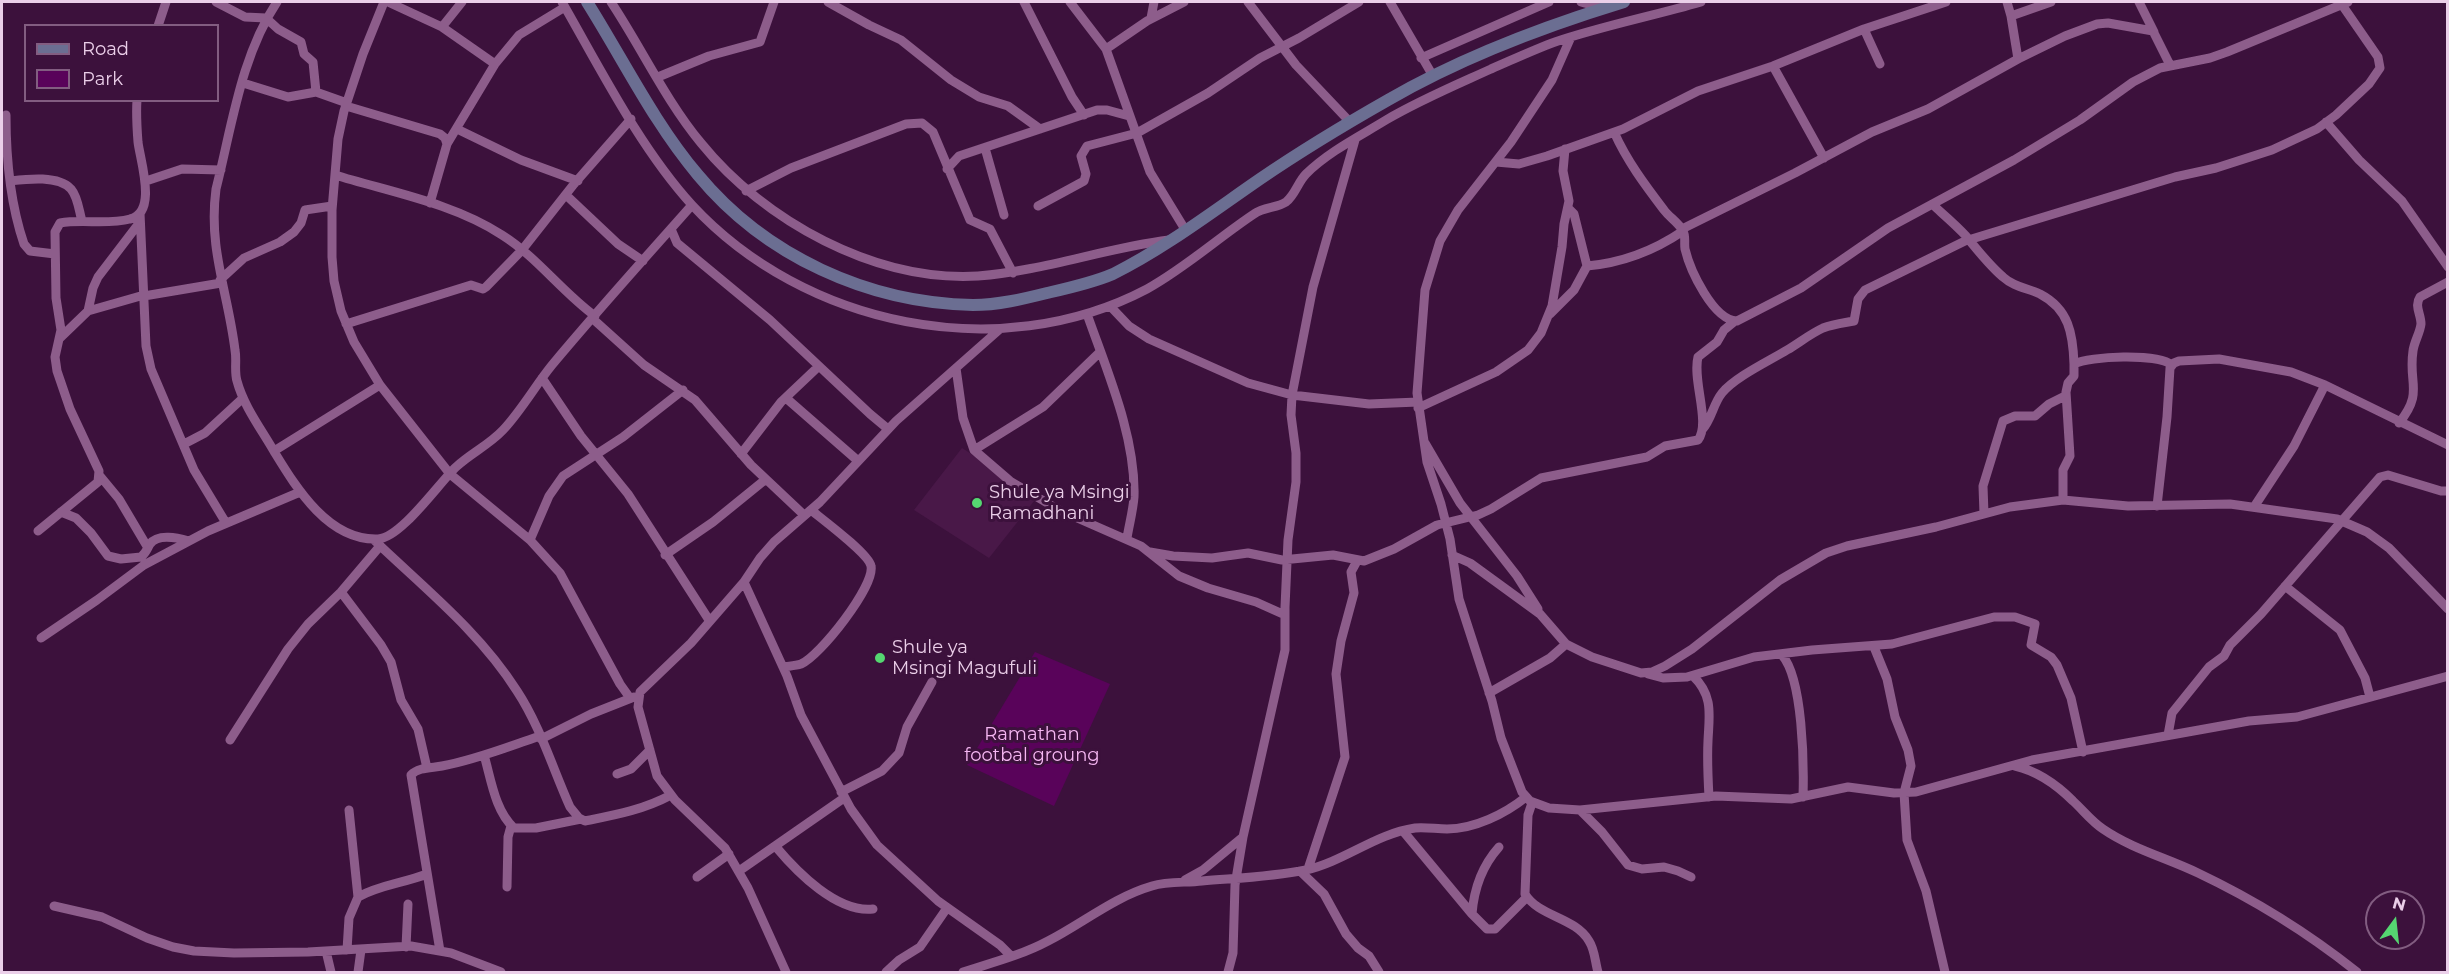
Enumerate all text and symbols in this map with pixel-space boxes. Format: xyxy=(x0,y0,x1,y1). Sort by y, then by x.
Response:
legend xyxy=(24,24,219,102)
text: Road xyxy=(82,38,129,60)
text: Park xyxy=(82,68,123,90)
place label: Shule ya Msingi Ramadhani xyxy=(989,482,1130,524)
marker: Shule ya Msingi Ramadhani xyxy=(970,496,984,510)
place label: Shule ya Msingi Magufuli xyxy=(892,637,1037,680)
marker: Shule ya Msingi Magufuli xyxy=(873,651,887,665)
park label: Ramathan footbal groung xyxy=(964,724,1100,766)
north arrow xyxy=(2365,890,2425,950)
text: N xyxy=(2391,893,2408,915)

